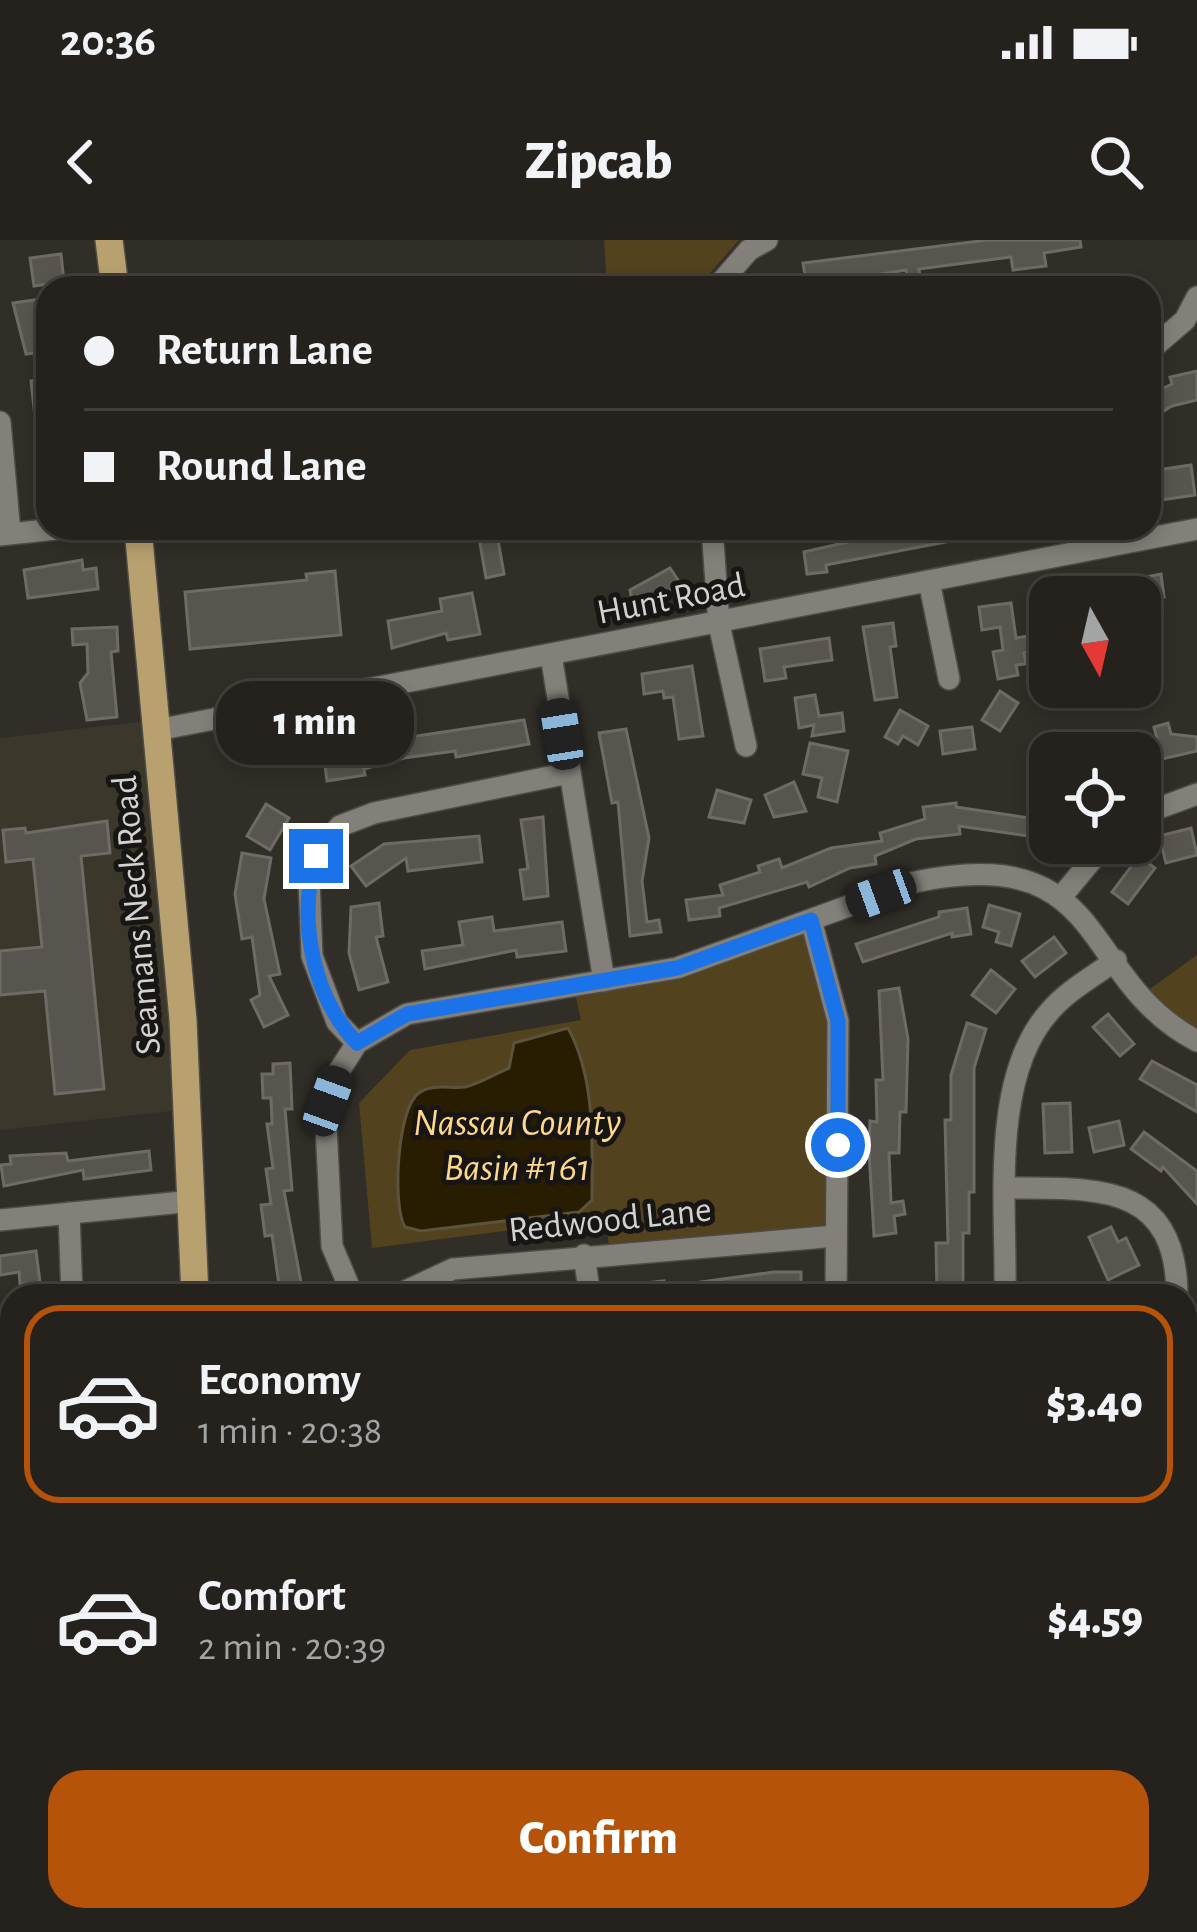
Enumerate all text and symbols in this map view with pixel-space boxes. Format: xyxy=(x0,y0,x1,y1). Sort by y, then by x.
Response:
text: 20:36 xyxy=(60,19,156,64)
icon: back xyxy=(48,129,114,195)
icon: search xyxy=(1083,129,1149,195)
text: Zipcab xyxy=(525,135,672,189)
text: Return Lane xyxy=(156,328,373,373)
text: Round Lane xyxy=(156,444,367,489)
street label: Hunt Road xyxy=(594,567,748,631)
north arrow xyxy=(1029,576,1161,708)
map controls xyxy=(1029,576,1161,864)
callout: 1 min xyxy=(217,682,415,766)
car xyxy=(539,696,585,772)
text: 1 min xyxy=(273,703,357,742)
button: locate xyxy=(1029,732,1161,864)
street label: Seamans Neck Road xyxy=(107,774,167,1056)
route end xyxy=(289,829,343,883)
car xyxy=(841,865,921,923)
car xyxy=(299,1061,357,1141)
water label: Nassau County Basin #161 xyxy=(413,1104,621,1188)
route start xyxy=(811,1118,865,1172)
street label: Redwood Lane xyxy=(507,1191,713,1249)
icon: car xyxy=(54,1350,162,1458)
text: Economy xyxy=(198,1358,361,1403)
text: $3.40 xyxy=(1046,1381,1143,1426)
text: 1 min · 20:38 xyxy=(198,1412,382,1451)
icon: car xyxy=(54,1566,162,1674)
text: Comfort xyxy=(198,1574,346,1619)
text: $4.59 xyxy=(1047,1597,1143,1642)
text: 2 min · 20:39 xyxy=(198,1628,386,1667)
button: Confirm xyxy=(48,1770,1149,1908)

